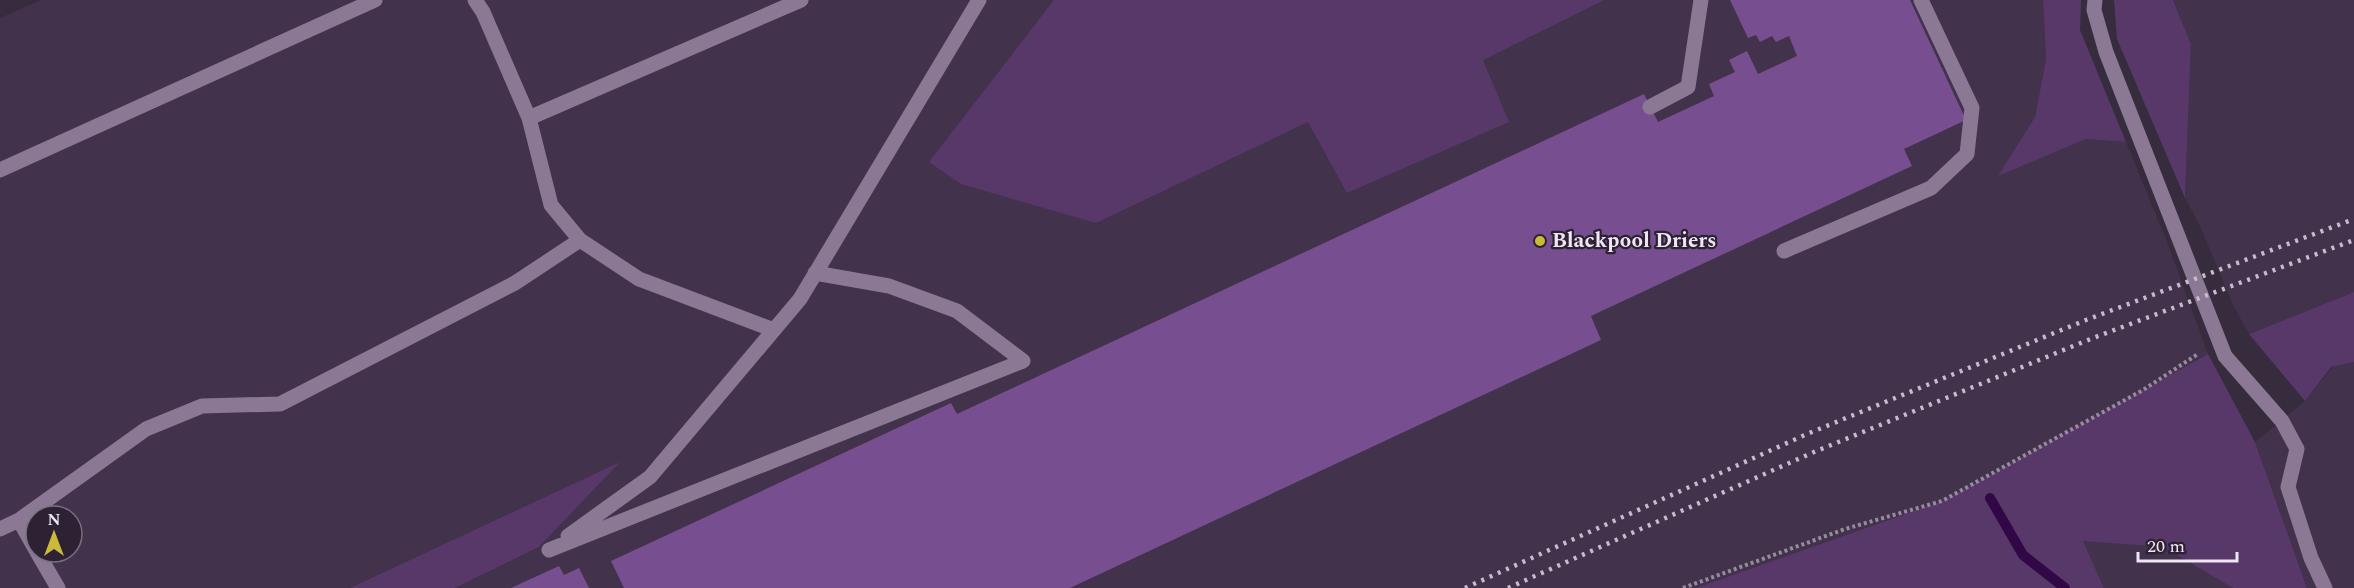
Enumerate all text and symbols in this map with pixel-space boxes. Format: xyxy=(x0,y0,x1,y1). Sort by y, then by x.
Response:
place label: Blackpool Driers xyxy=(1552,225,1716,257)
marker: Blackpool Driers xyxy=(1533,234,1547,248)
north arrow xyxy=(24,504,84,564)
text: N xyxy=(47,508,61,532)
scale bar xyxy=(2138,525,2237,563)
text: 20 m xyxy=(2147,533,2185,560)

